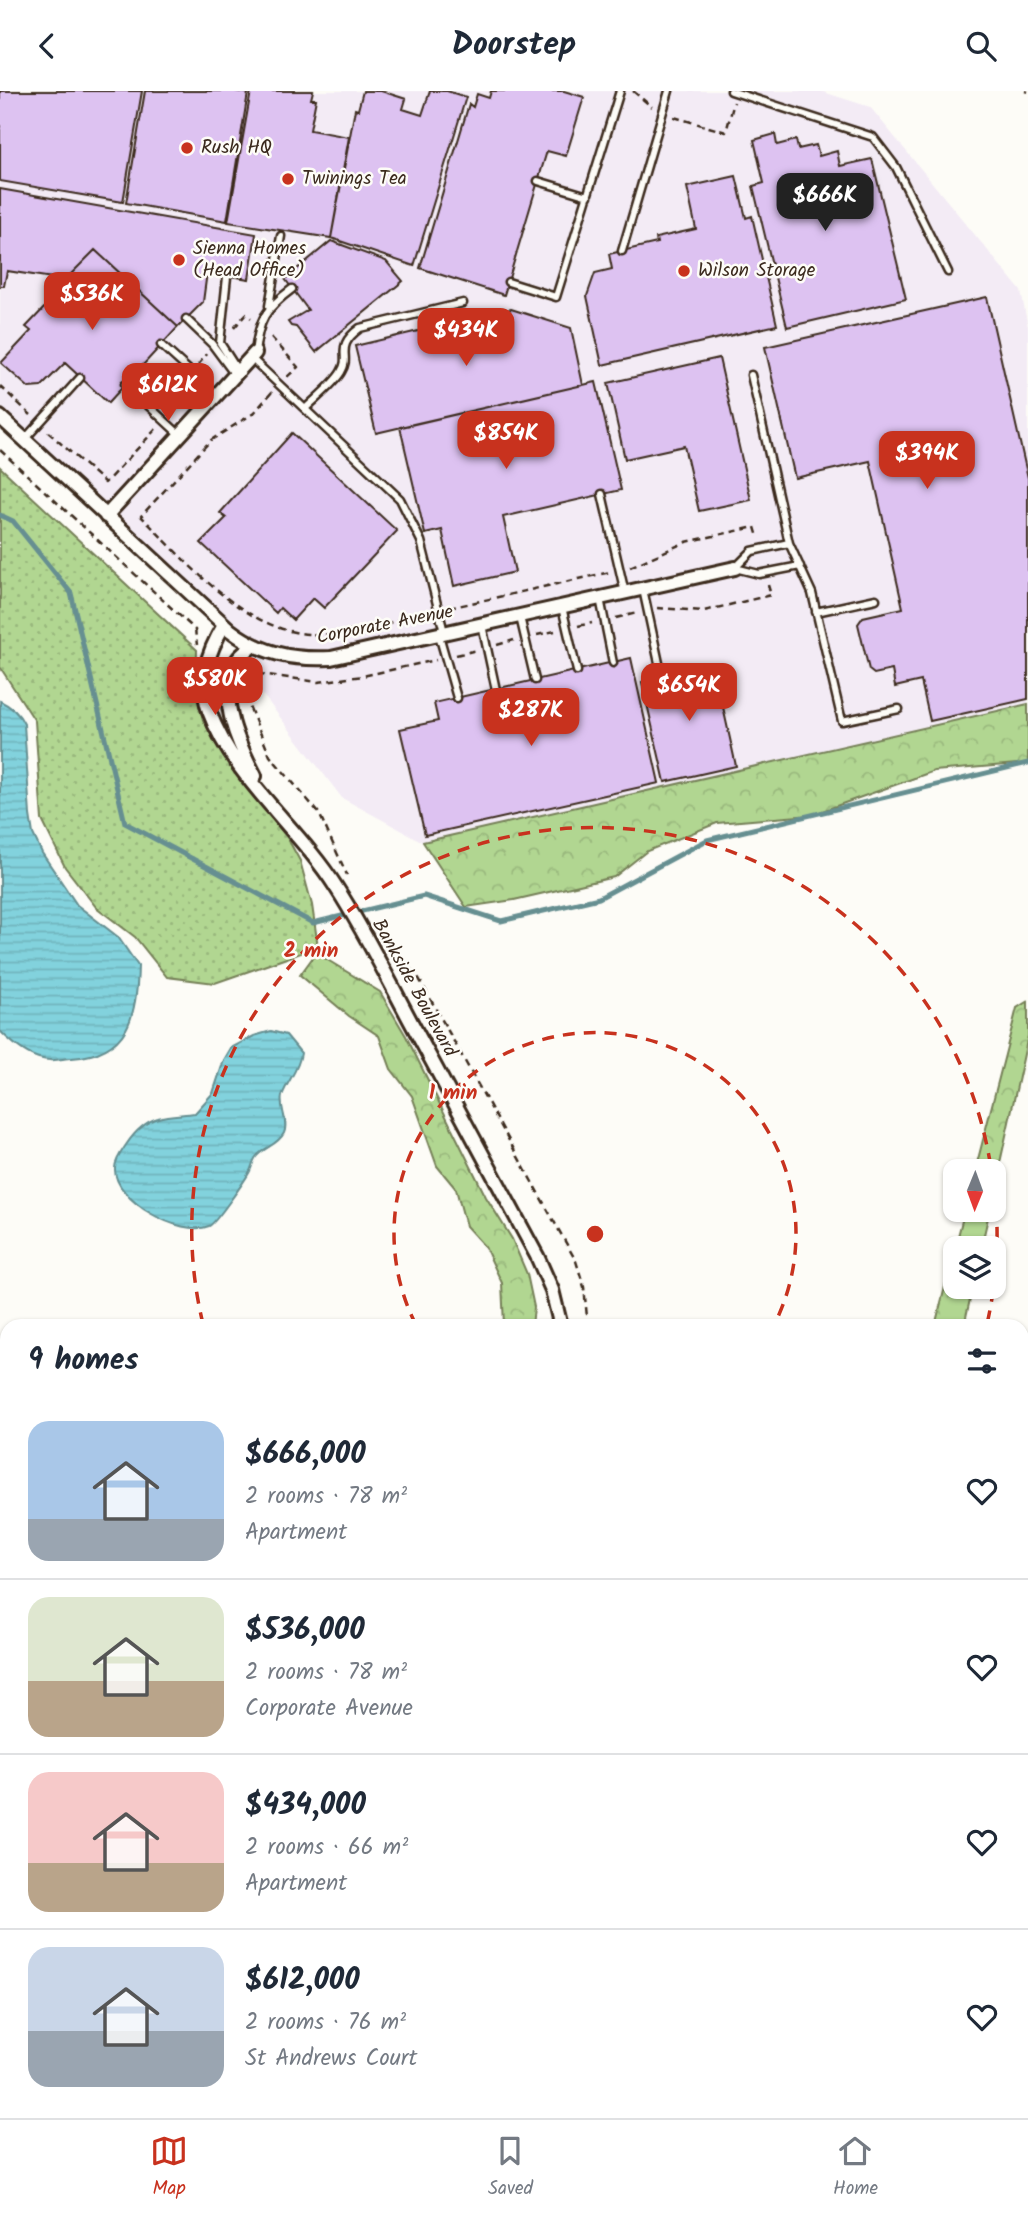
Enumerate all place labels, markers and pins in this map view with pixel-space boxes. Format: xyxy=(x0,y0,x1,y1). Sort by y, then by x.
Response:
place label: Rush HQ xyxy=(201,133,272,163)
marker: Rush HQ xyxy=(179,140,195,156)
place label: Twinings Tea xyxy=(302,164,407,194)
marker: Twinings Tea xyxy=(280,171,296,187)
pin: $666K xyxy=(776,173,874,233)
place label: Sienna Homes (Head Office) xyxy=(193,234,306,286)
marker: Sienna Homes (Head Office) xyxy=(171,252,187,268)
place label: Wilson Storage xyxy=(698,256,816,286)
marker: Wilson Storage xyxy=(676,263,692,279)
pin: $536K xyxy=(43,273,141,332)
pin: $434K xyxy=(417,309,515,368)
pin: $612K xyxy=(119,363,217,423)
pin: $854K xyxy=(457,411,555,471)
pin: $394K xyxy=(878,431,976,491)
pin: $580K xyxy=(166,657,264,717)
pin: $654K xyxy=(640,663,738,723)
pin: $287K xyxy=(482,689,580,748)
centre of rings xyxy=(583,1222,607,1246)

